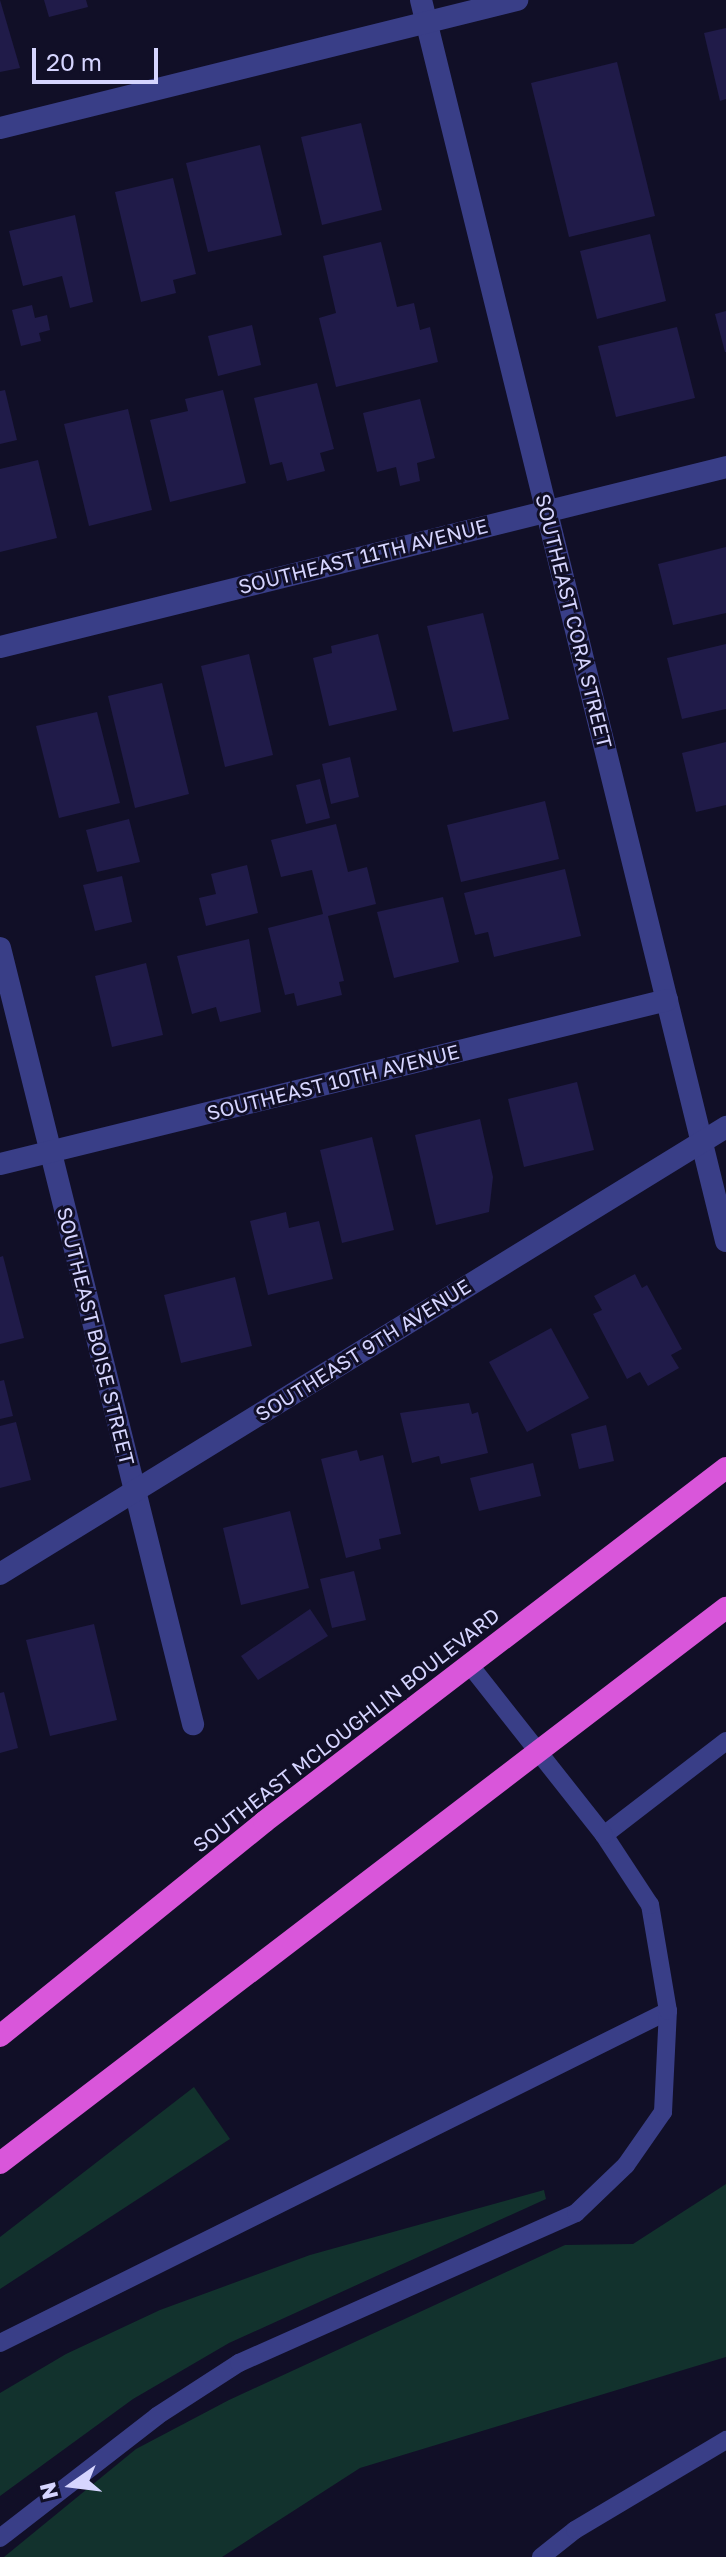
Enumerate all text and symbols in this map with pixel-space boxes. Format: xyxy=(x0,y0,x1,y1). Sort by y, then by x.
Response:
scale bar xyxy=(36,32,162,82)
text: 20 m xyxy=(46,47,102,76)
street label: SOUTHEAST CORA STREET xyxy=(531,491,617,751)
street label: SOUTHEAST 11TH AVENUE xyxy=(236,513,490,599)
street label: SOUTHEAST 10TH AVENUE xyxy=(204,1039,462,1125)
street label: SOUTHEAST BOISE STREET xyxy=(52,1204,140,1468)
street label: SOUTHEAST 9TH AVENUE xyxy=(251,1274,475,1426)
street label: SOUTHEAST MCLOUGHLIN BOULEVARD xyxy=(188,1603,504,1857)
north arrow xyxy=(32,2445,112,2525)
text: N xyxy=(33,2480,63,2502)

